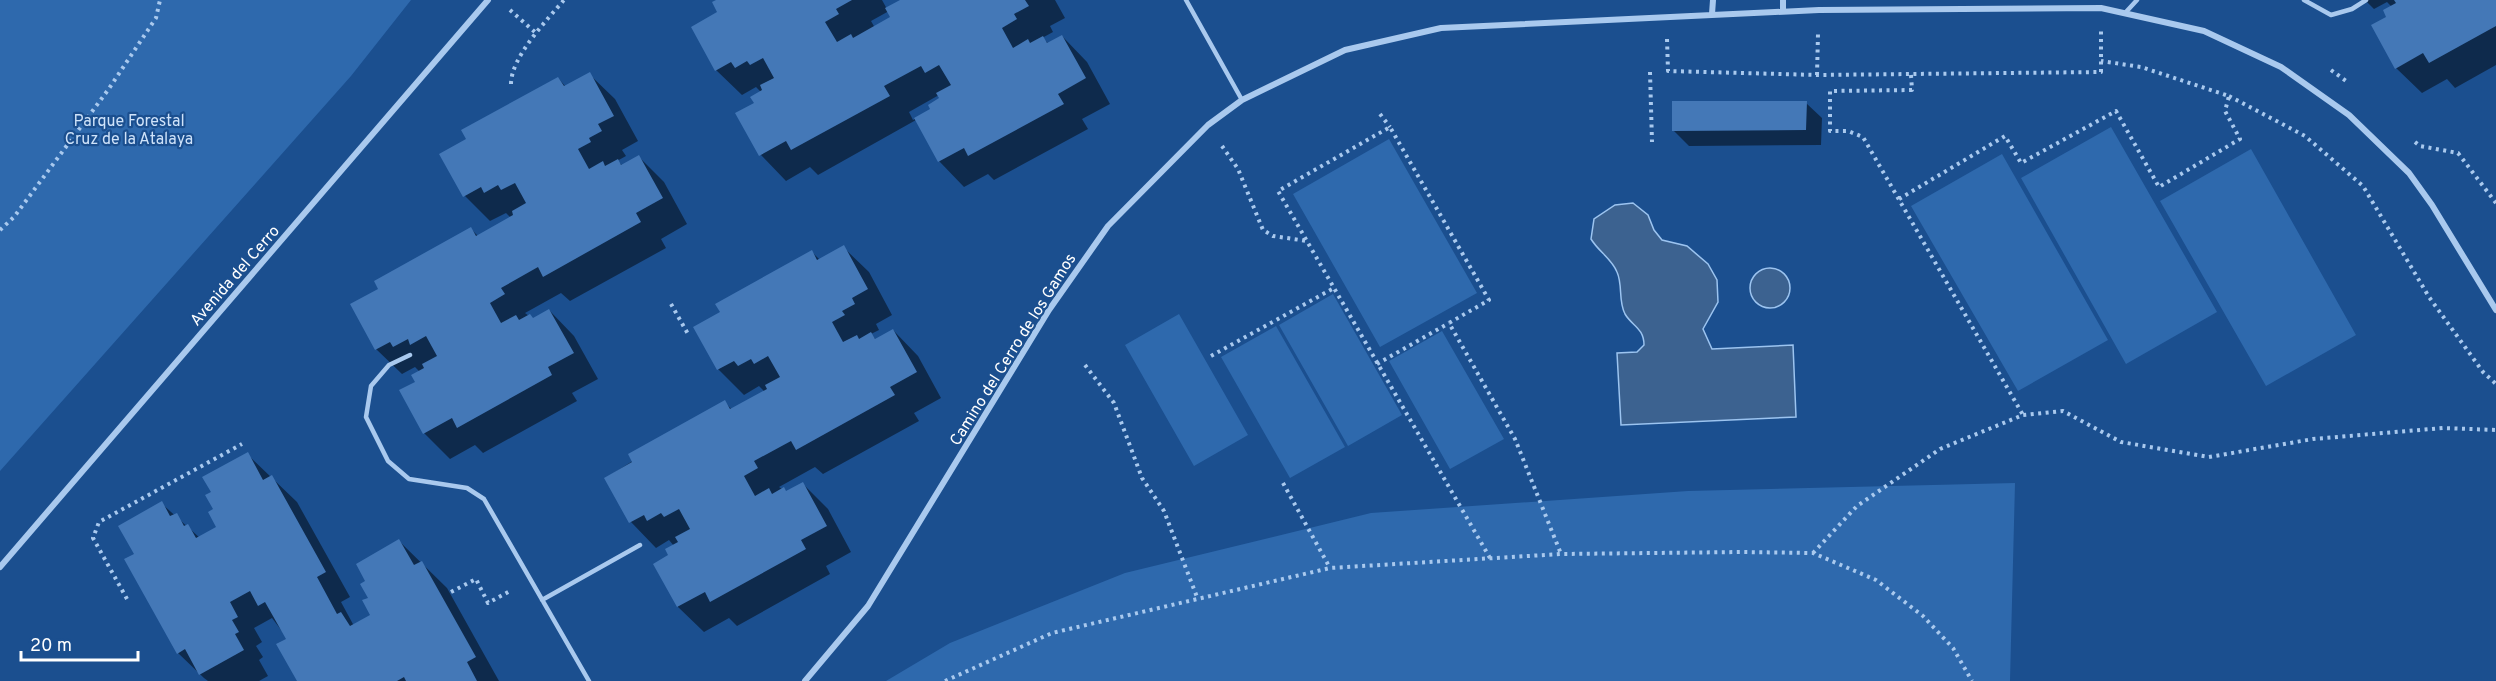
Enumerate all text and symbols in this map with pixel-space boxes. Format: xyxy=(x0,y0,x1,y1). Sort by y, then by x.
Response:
park label: Parque Forestal Cruz de la Atalaya xyxy=(65,112,193,150)
street label: Avenida del Cerro xyxy=(186,222,285,331)
street label: Camino del Cerro de los Gamos xyxy=(946,250,1081,450)
scale bar xyxy=(21,624,138,662)
text: 20 m xyxy=(30,635,72,658)

